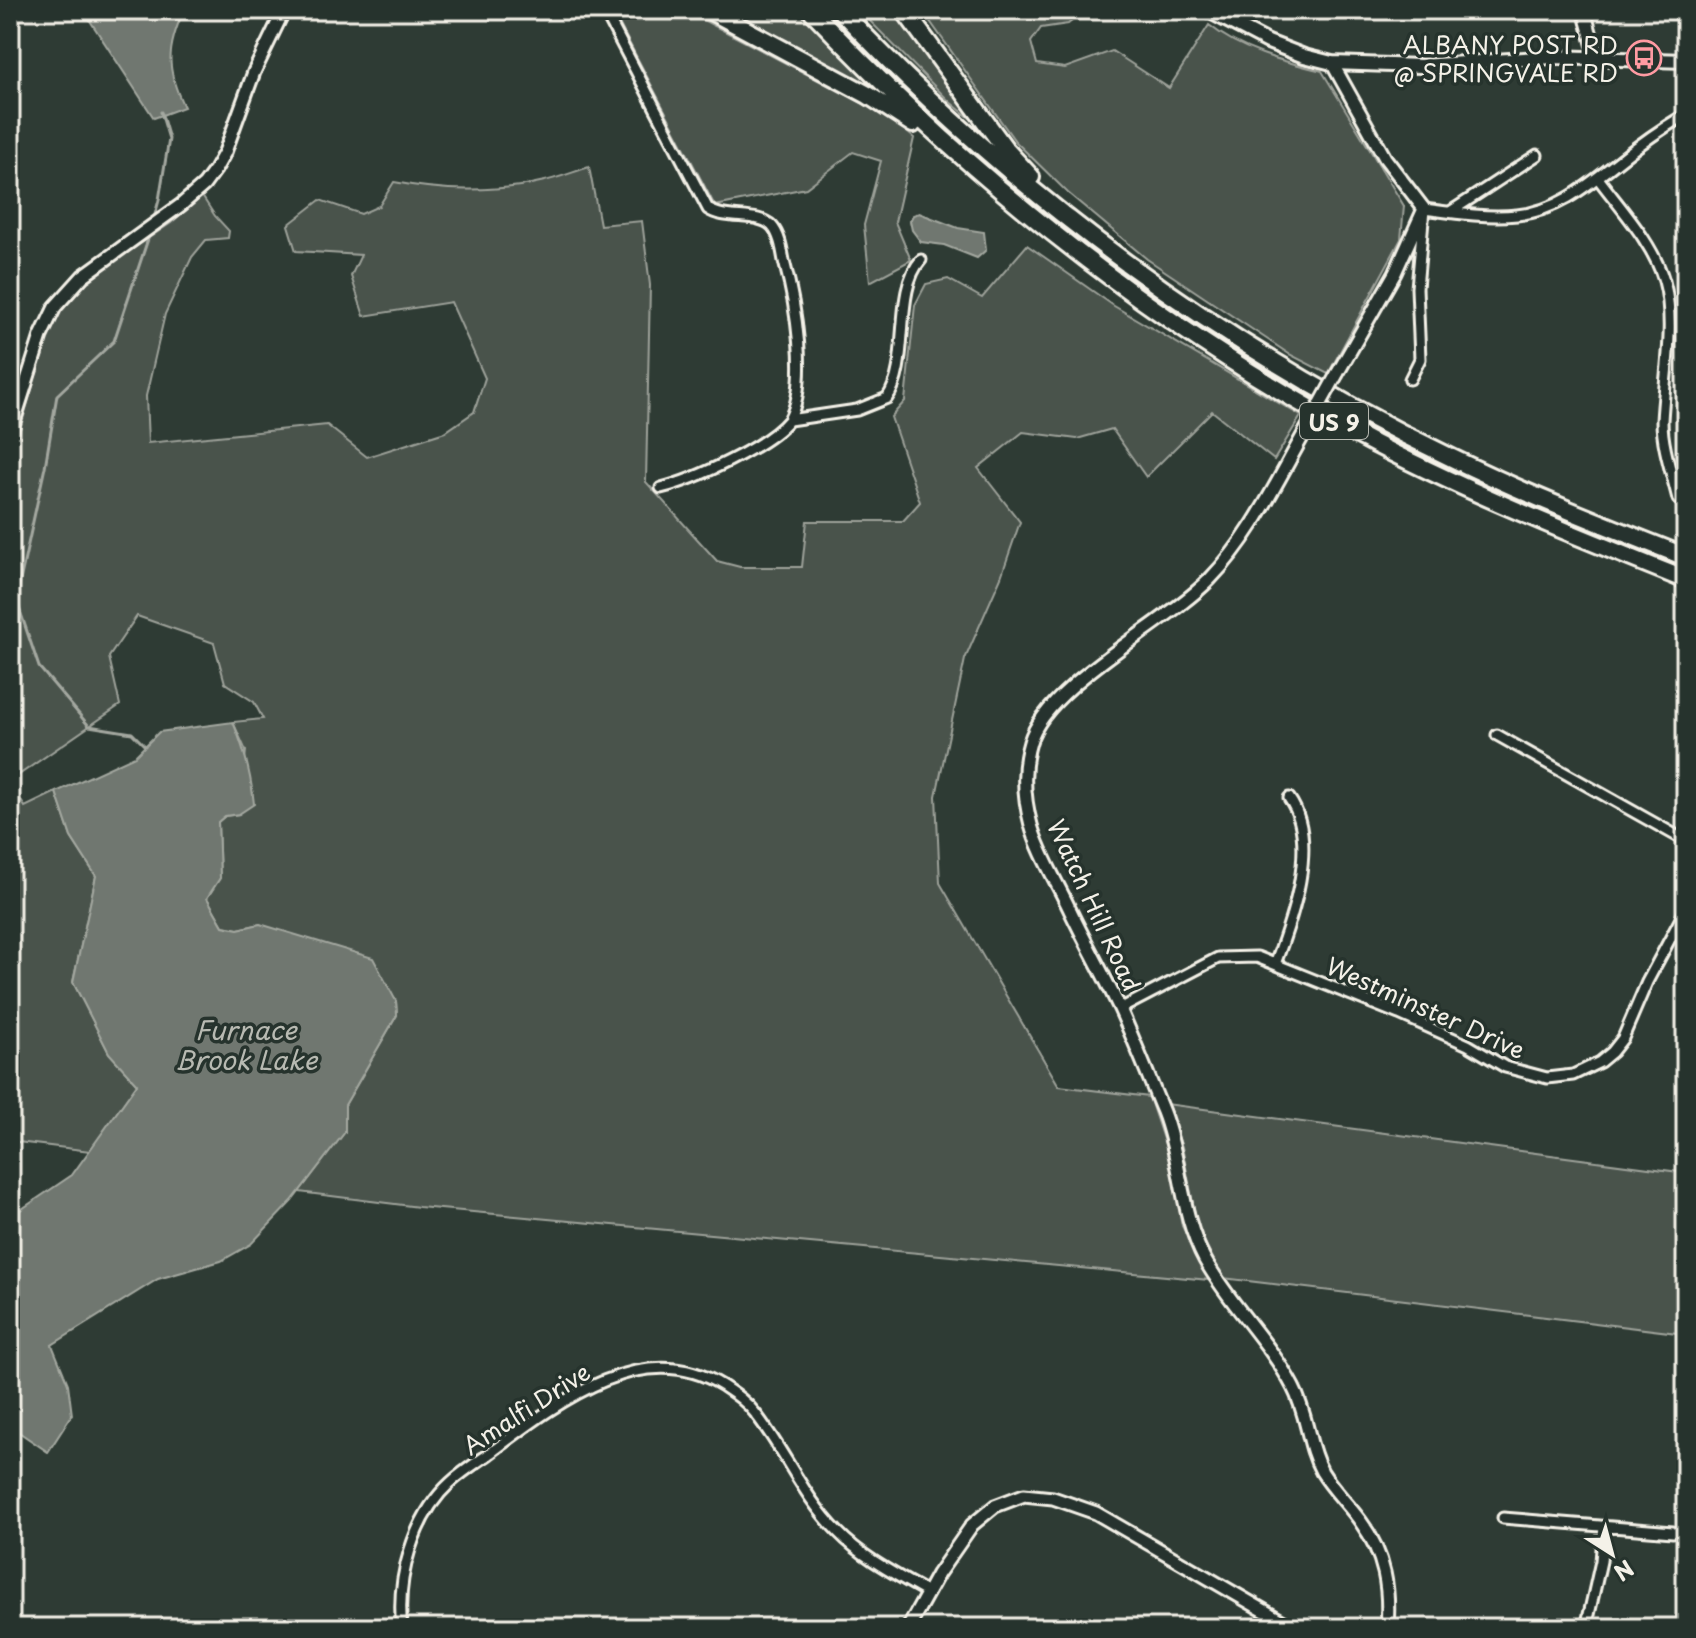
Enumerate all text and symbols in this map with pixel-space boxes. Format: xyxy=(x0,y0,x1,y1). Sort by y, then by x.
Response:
place label: ALBANY POST RD @ SPRINGVALE RD xyxy=(1394,26,1618,90)
bus stop icon: ALBANY POST RD @ SPRINGVALE RD xyxy=(1625,39,1663,77)
road number: US 9 xyxy=(1300,403,1368,439)
street label: Watch Hill Road xyxy=(1039,813,1151,997)
street label: Westminster Drive xyxy=(1321,947,1531,1067)
water label: Furnace Brook Lake xyxy=(175,1010,318,1079)
street label: Amalfi Drive xyxy=(455,1353,597,1463)
north arrow xyxy=(1572,1514,1652,1594)
text: N xyxy=(1608,1553,1641,1590)

